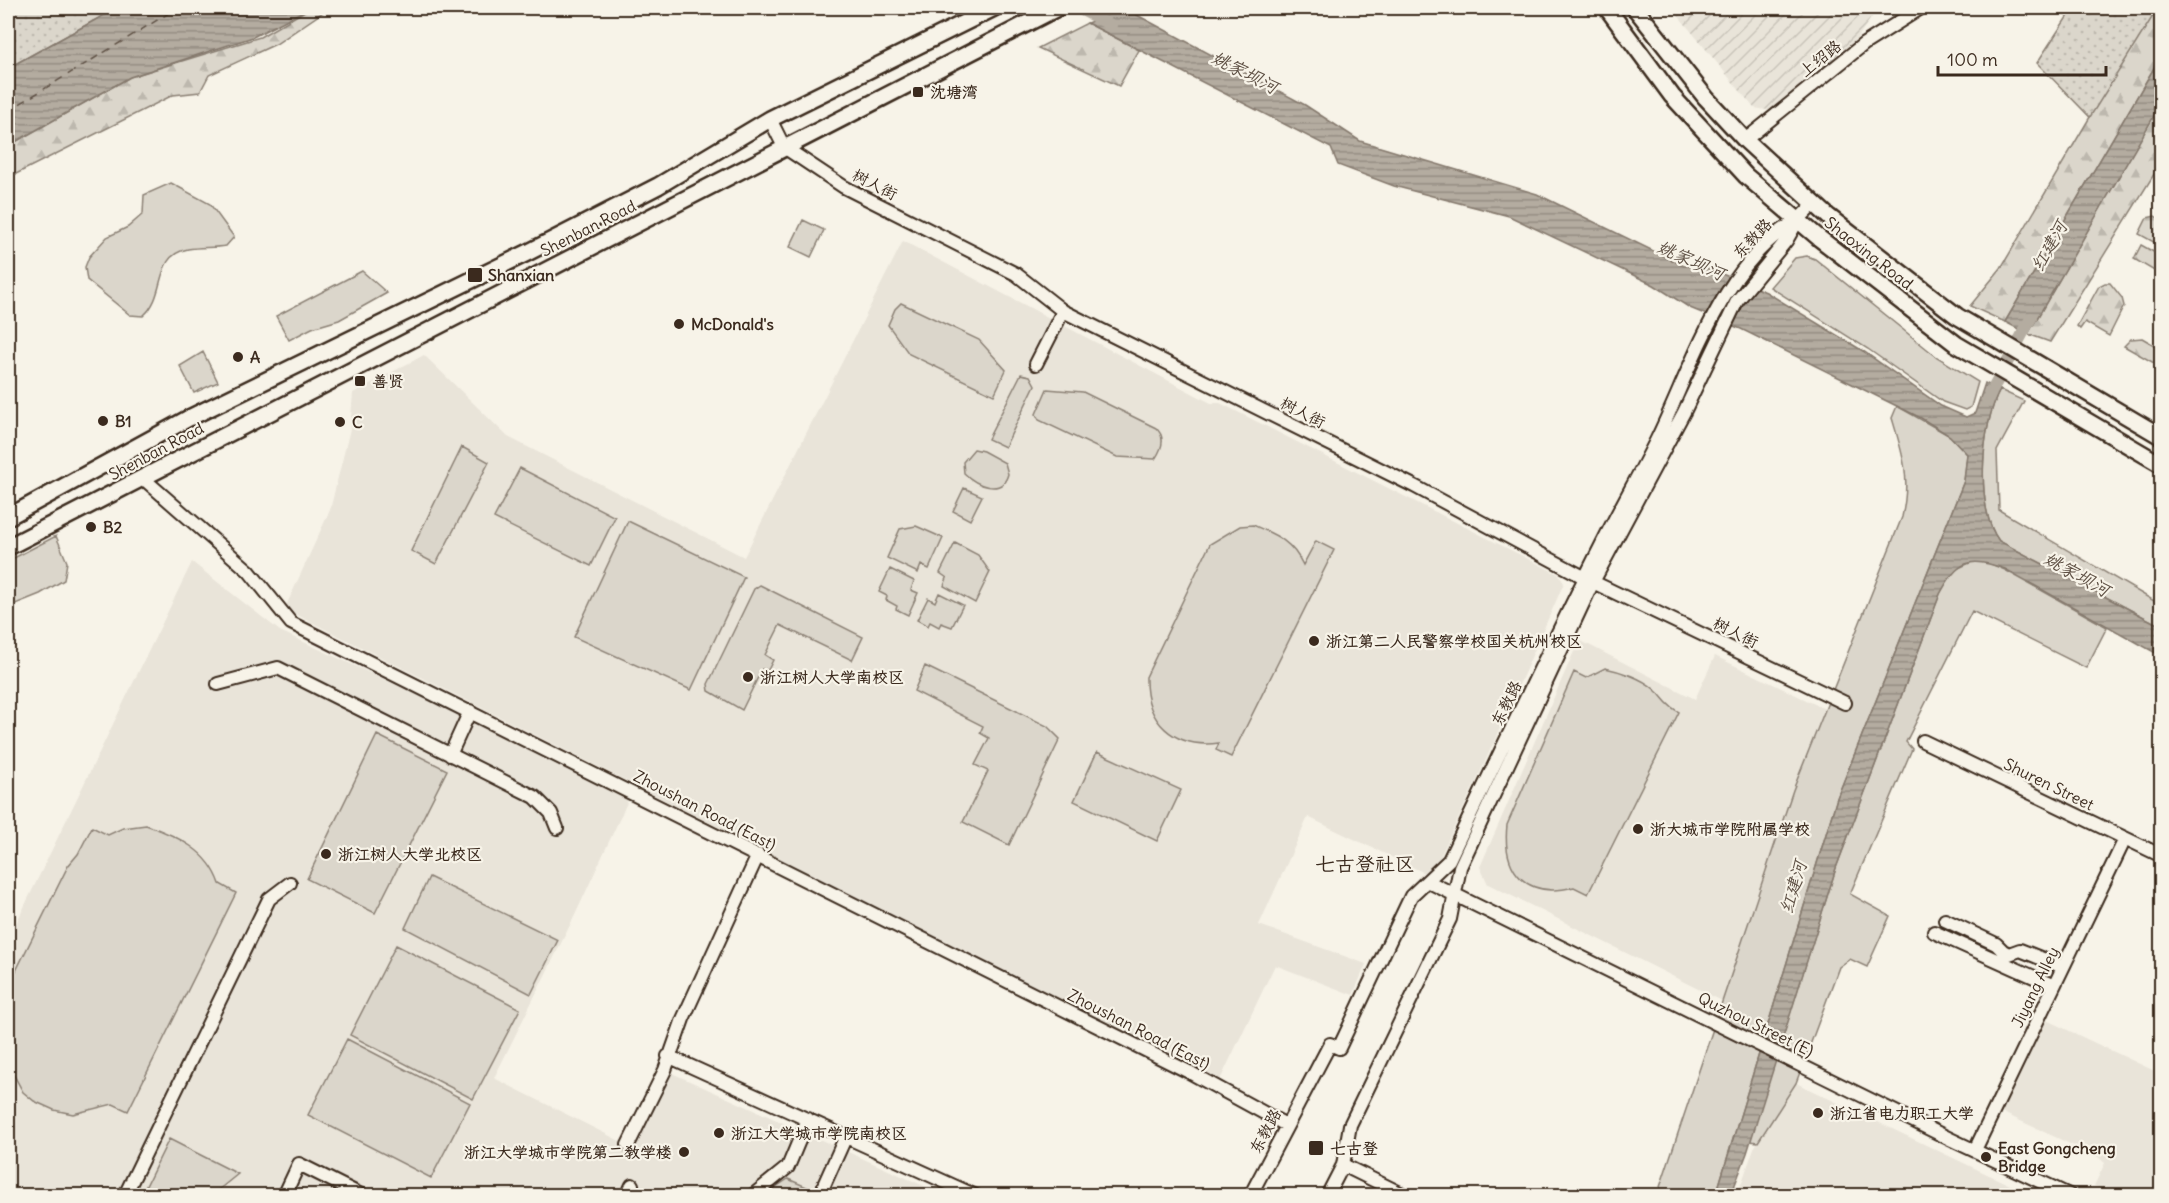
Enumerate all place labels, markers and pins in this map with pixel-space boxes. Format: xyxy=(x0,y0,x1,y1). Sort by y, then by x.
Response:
place label: 沈塘湾 xyxy=(930,82,978,102)
marker: 沈塘湾 xyxy=(911,85,925,99)
place label: Shanxian xyxy=(488,265,554,285)
marker: Shanxian xyxy=(466,266,484,284)
place label: McDonald's xyxy=(691,314,774,334)
marker: McDonald's xyxy=(672,317,686,331)
place label: A xyxy=(250,347,260,367)
marker: A xyxy=(231,350,245,364)
place label: 善贤 xyxy=(372,371,404,391)
marker: 善贤 xyxy=(353,374,367,388)
place label: B1 xyxy=(115,411,132,431)
place label: C xyxy=(352,412,363,432)
marker: B1 xyxy=(96,414,110,428)
marker: C xyxy=(333,415,347,429)
place label: B2 xyxy=(103,517,122,537)
marker: B2 xyxy=(84,520,98,534)
place label: 浙江第二人民警察学校国关杭州校区 xyxy=(1326,631,1582,651)
marker: 浙江第二人民警察学校国关杭州校区 xyxy=(1307,634,1321,648)
place label: 浙江树人大学南校区 xyxy=(760,667,904,687)
marker: 浙江树人大学南校区 xyxy=(741,670,755,684)
place label: 浙大城市学院附属学校 xyxy=(1650,819,1810,839)
marker: 浙大城市学院附属学校 xyxy=(1631,822,1645,836)
place label: 浙江树人大学北校区 xyxy=(338,844,482,864)
marker: 浙江树人大学北校区 xyxy=(319,847,333,861)
place label: 浙江省电力职工大学 xyxy=(1830,1103,1974,1123)
marker: 浙江省电力职工大学 xyxy=(1811,1106,1825,1120)
place label: 浙江大学城市学院南校区 xyxy=(731,1123,907,1143)
marker: 浙江大学城市学院南校区 xyxy=(712,1126,726,1140)
place label: 七古登 xyxy=(1330,1138,1378,1158)
place label: East Gongcheng Bridge xyxy=(1998,1138,2116,1177)
marker: 七古登 xyxy=(1307,1139,1325,1157)
place label: 浙江大学城市学院第二教学楼 xyxy=(464,1142,672,1162)
marker: 浙江大学城市学院第二教学楼 xyxy=(677,1145,691,1159)
marker: East Gongcheng Bridge xyxy=(1979,1150,1993,1164)

